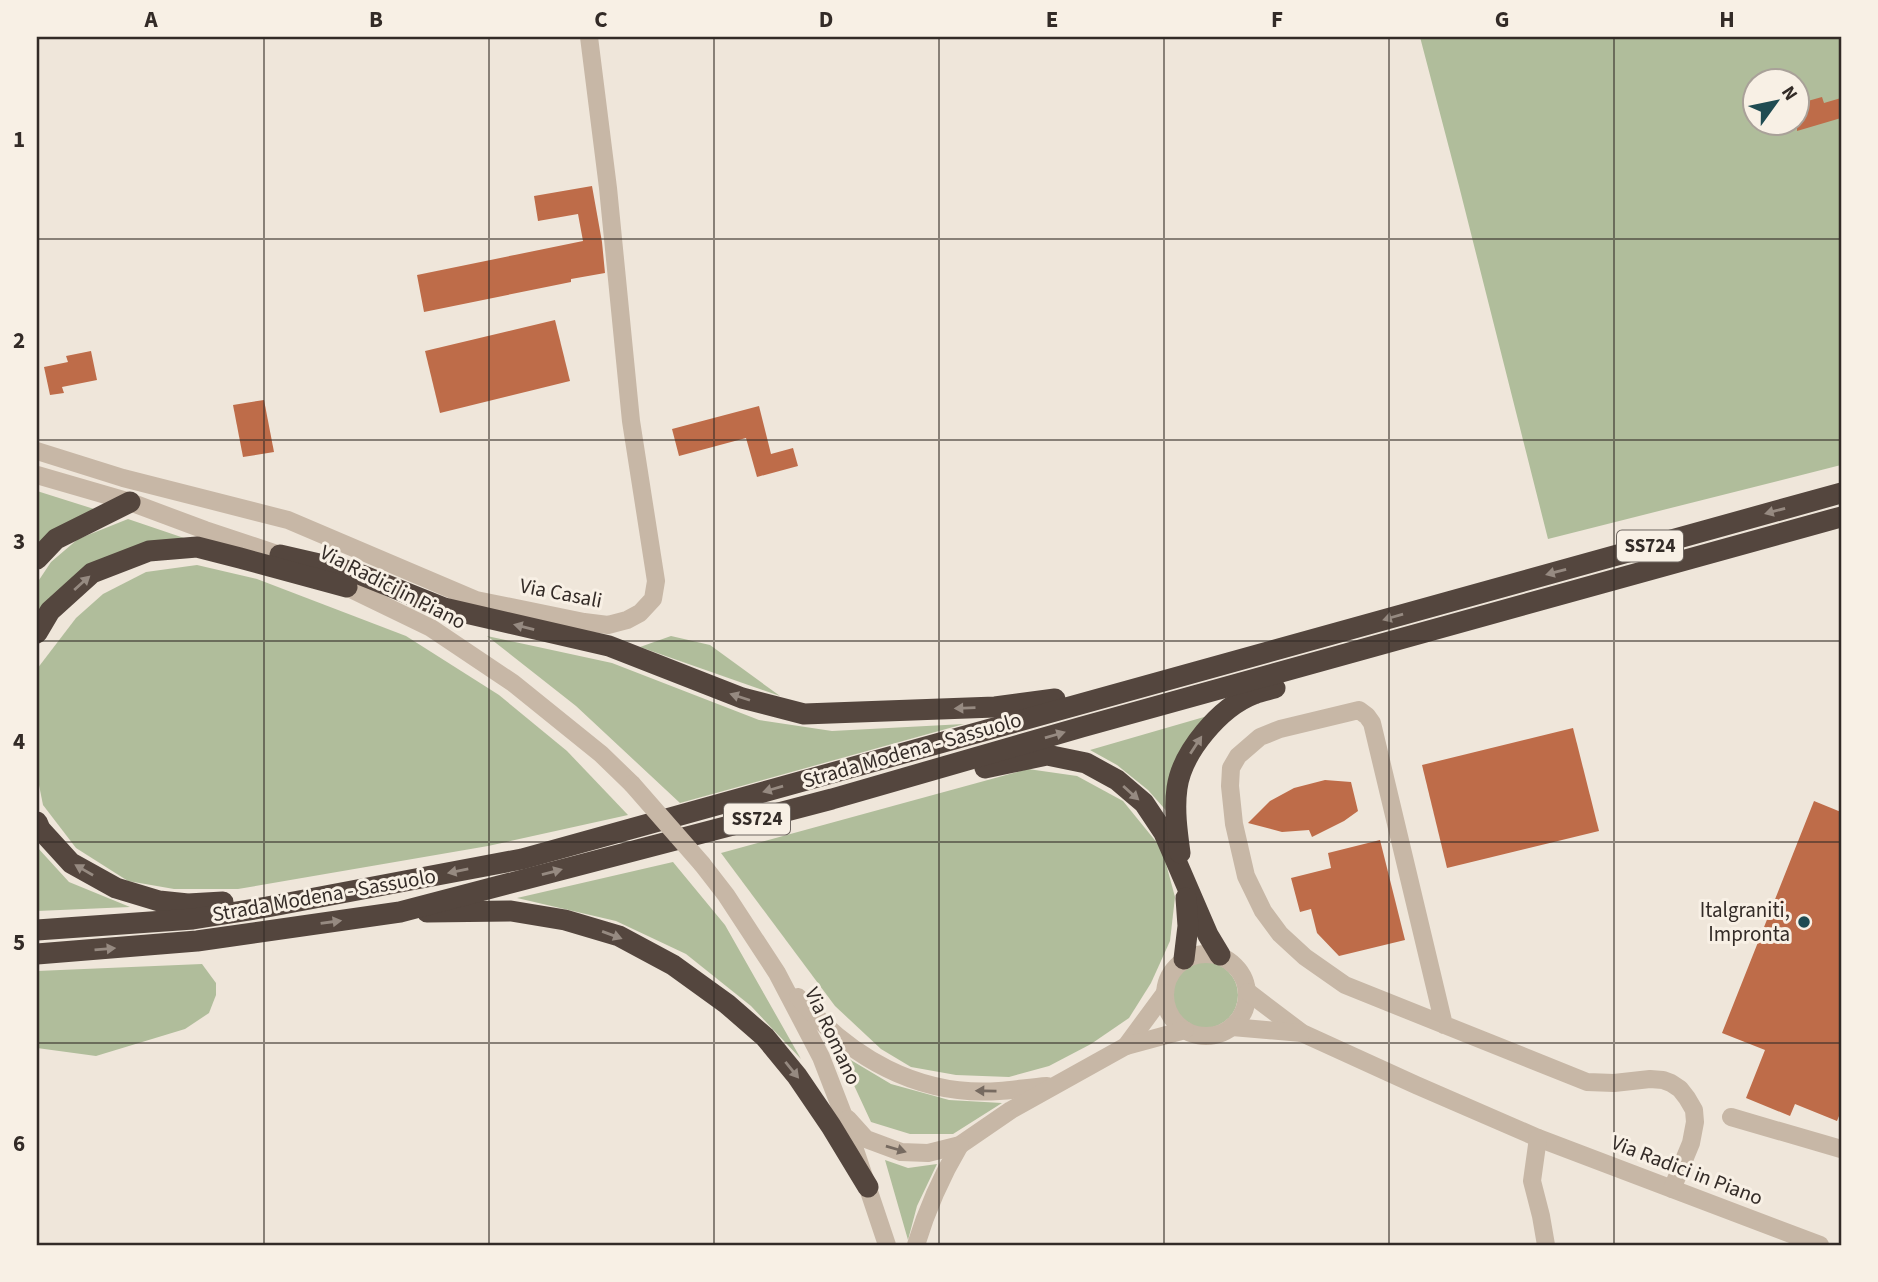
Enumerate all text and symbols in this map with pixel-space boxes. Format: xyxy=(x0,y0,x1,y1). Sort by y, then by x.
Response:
text: A xyxy=(143,3,158,36)
text: B xyxy=(369,3,383,36)
text: C xyxy=(594,3,608,36)
text: D xyxy=(819,3,833,36)
text: E xyxy=(1046,3,1058,36)
text: F xyxy=(1271,3,1283,36)
text: G xyxy=(1495,3,1509,36)
text: H xyxy=(1719,3,1735,36)
north arrow xyxy=(1742,66,1812,136)
text: N xyxy=(1774,81,1804,106)
text: 1 xyxy=(13,123,25,156)
text: 2 xyxy=(13,324,25,357)
one-way arrow xyxy=(1765,507,1786,517)
text: 3 xyxy=(13,525,25,558)
road number: SS724 xyxy=(1617,530,1683,562)
street label: Via Radici in Piano xyxy=(315,537,471,637)
one-way arrow xyxy=(1545,567,1566,577)
street label: Via Casali xyxy=(517,570,605,616)
one-way arrow xyxy=(73,575,91,591)
one-way arrow xyxy=(1382,612,1404,623)
one-way arrow xyxy=(513,621,535,632)
one-way arrow xyxy=(730,691,751,701)
one-way arrow xyxy=(954,703,976,714)
street label: Strada Modena - Sassuolo xyxy=(799,704,1025,796)
text: 4 xyxy=(13,725,25,758)
one-way arrow xyxy=(1045,729,1066,739)
one-way arrow xyxy=(1190,735,1203,755)
one-way arrow xyxy=(762,784,784,795)
one-way arrow xyxy=(1122,784,1139,800)
road number: SS724 xyxy=(724,804,790,834)
street label: Strada Modena - Sassuolo xyxy=(210,861,438,929)
one-way arrow xyxy=(74,864,93,876)
one-way arrow xyxy=(447,866,469,877)
one-way arrow xyxy=(541,866,563,877)
place label: Italgraniti, Impronta xyxy=(1700,895,1790,949)
marker: Italgraniti, Impronta xyxy=(1796,914,1812,930)
one-way arrow xyxy=(320,916,342,927)
text: 5 xyxy=(13,926,25,959)
one-way arrow xyxy=(602,930,623,941)
one-way arrow xyxy=(94,943,116,954)
street label: Via Romano xyxy=(797,982,869,1090)
one-way arrow xyxy=(784,1061,799,1079)
one-way arrow xyxy=(975,1085,997,1097)
text: 6 xyxy=(13,1127,25,1160)
street label: Via Radici in Piano xyxy=(1607,1127,1767,1213)
one-way arrow xyxy=(885,1144,907,1155)

